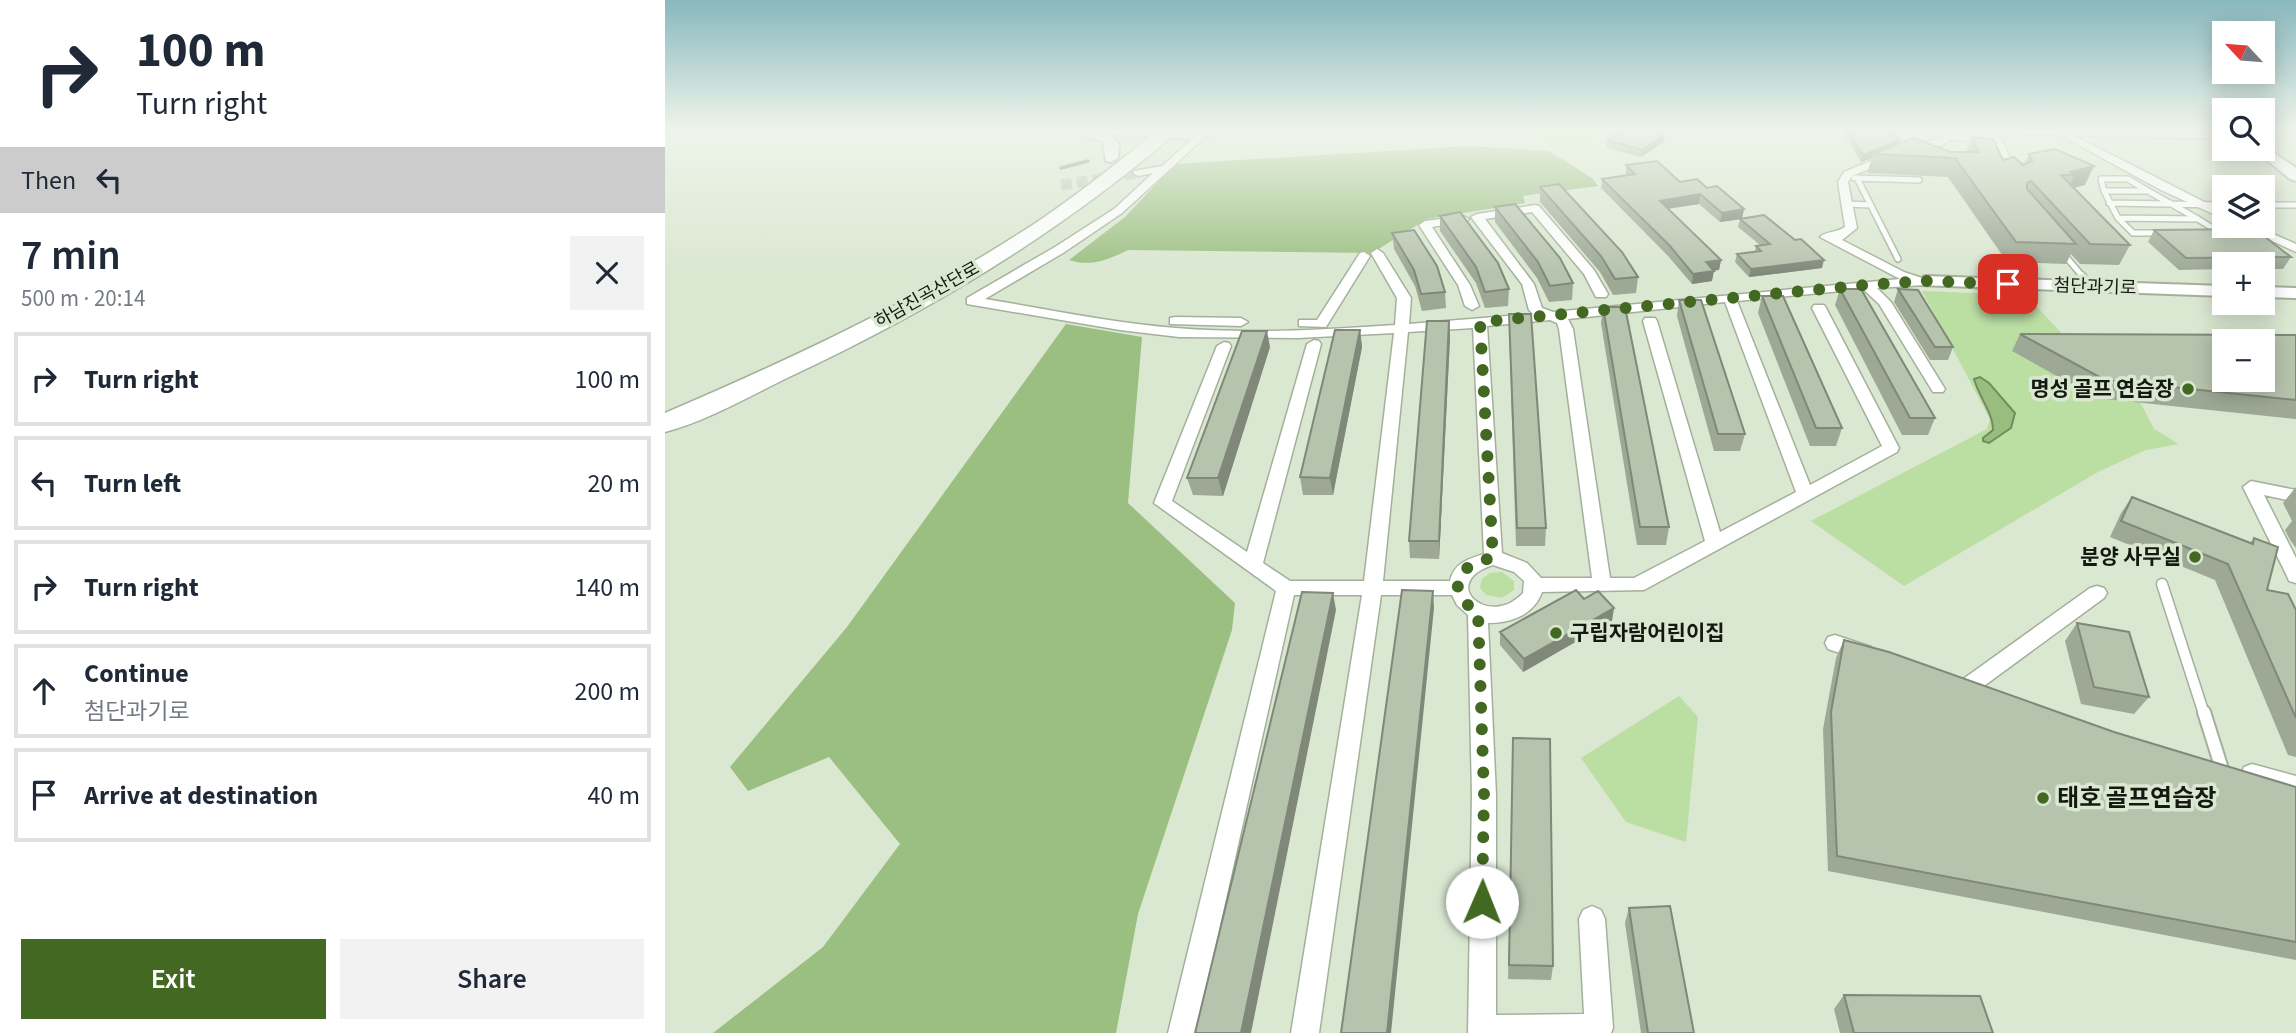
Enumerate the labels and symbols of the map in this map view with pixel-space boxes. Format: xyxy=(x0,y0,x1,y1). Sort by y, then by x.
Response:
north arrow xyxy=(2212,21,2275,84)
pin xyxy=(1978,254,2038,314)
street label: 하남진곡산단로 xyxy=(870,256,984,334)
street label: 첨단과기로 xyxy=(2053,273,2137,301)
place label: 명성 골프 연습장 xyxy=(2030,374,2174,404)
marker: 명성 골프 연습장 xyxy=(2180,381,2196,397)
place label: 분양 사무실 xyxy=(2080,542,2181,572)
marker: 분양 사무실 xyxy=(2187,549,2203,565)
place label: 구립자람어린이집 xyxy=(1570,618,1725,648)
marker: 구립자람어린이집 xyxy=(1548,625,1564,641)
place label: 태호 골프연습장 xyxy=(2057,781,2216,816)
marker: 태호 골프연습장 xyxy=(2035,790,2051,806)
position arrow xyxy=(1445,865,1519,939)

